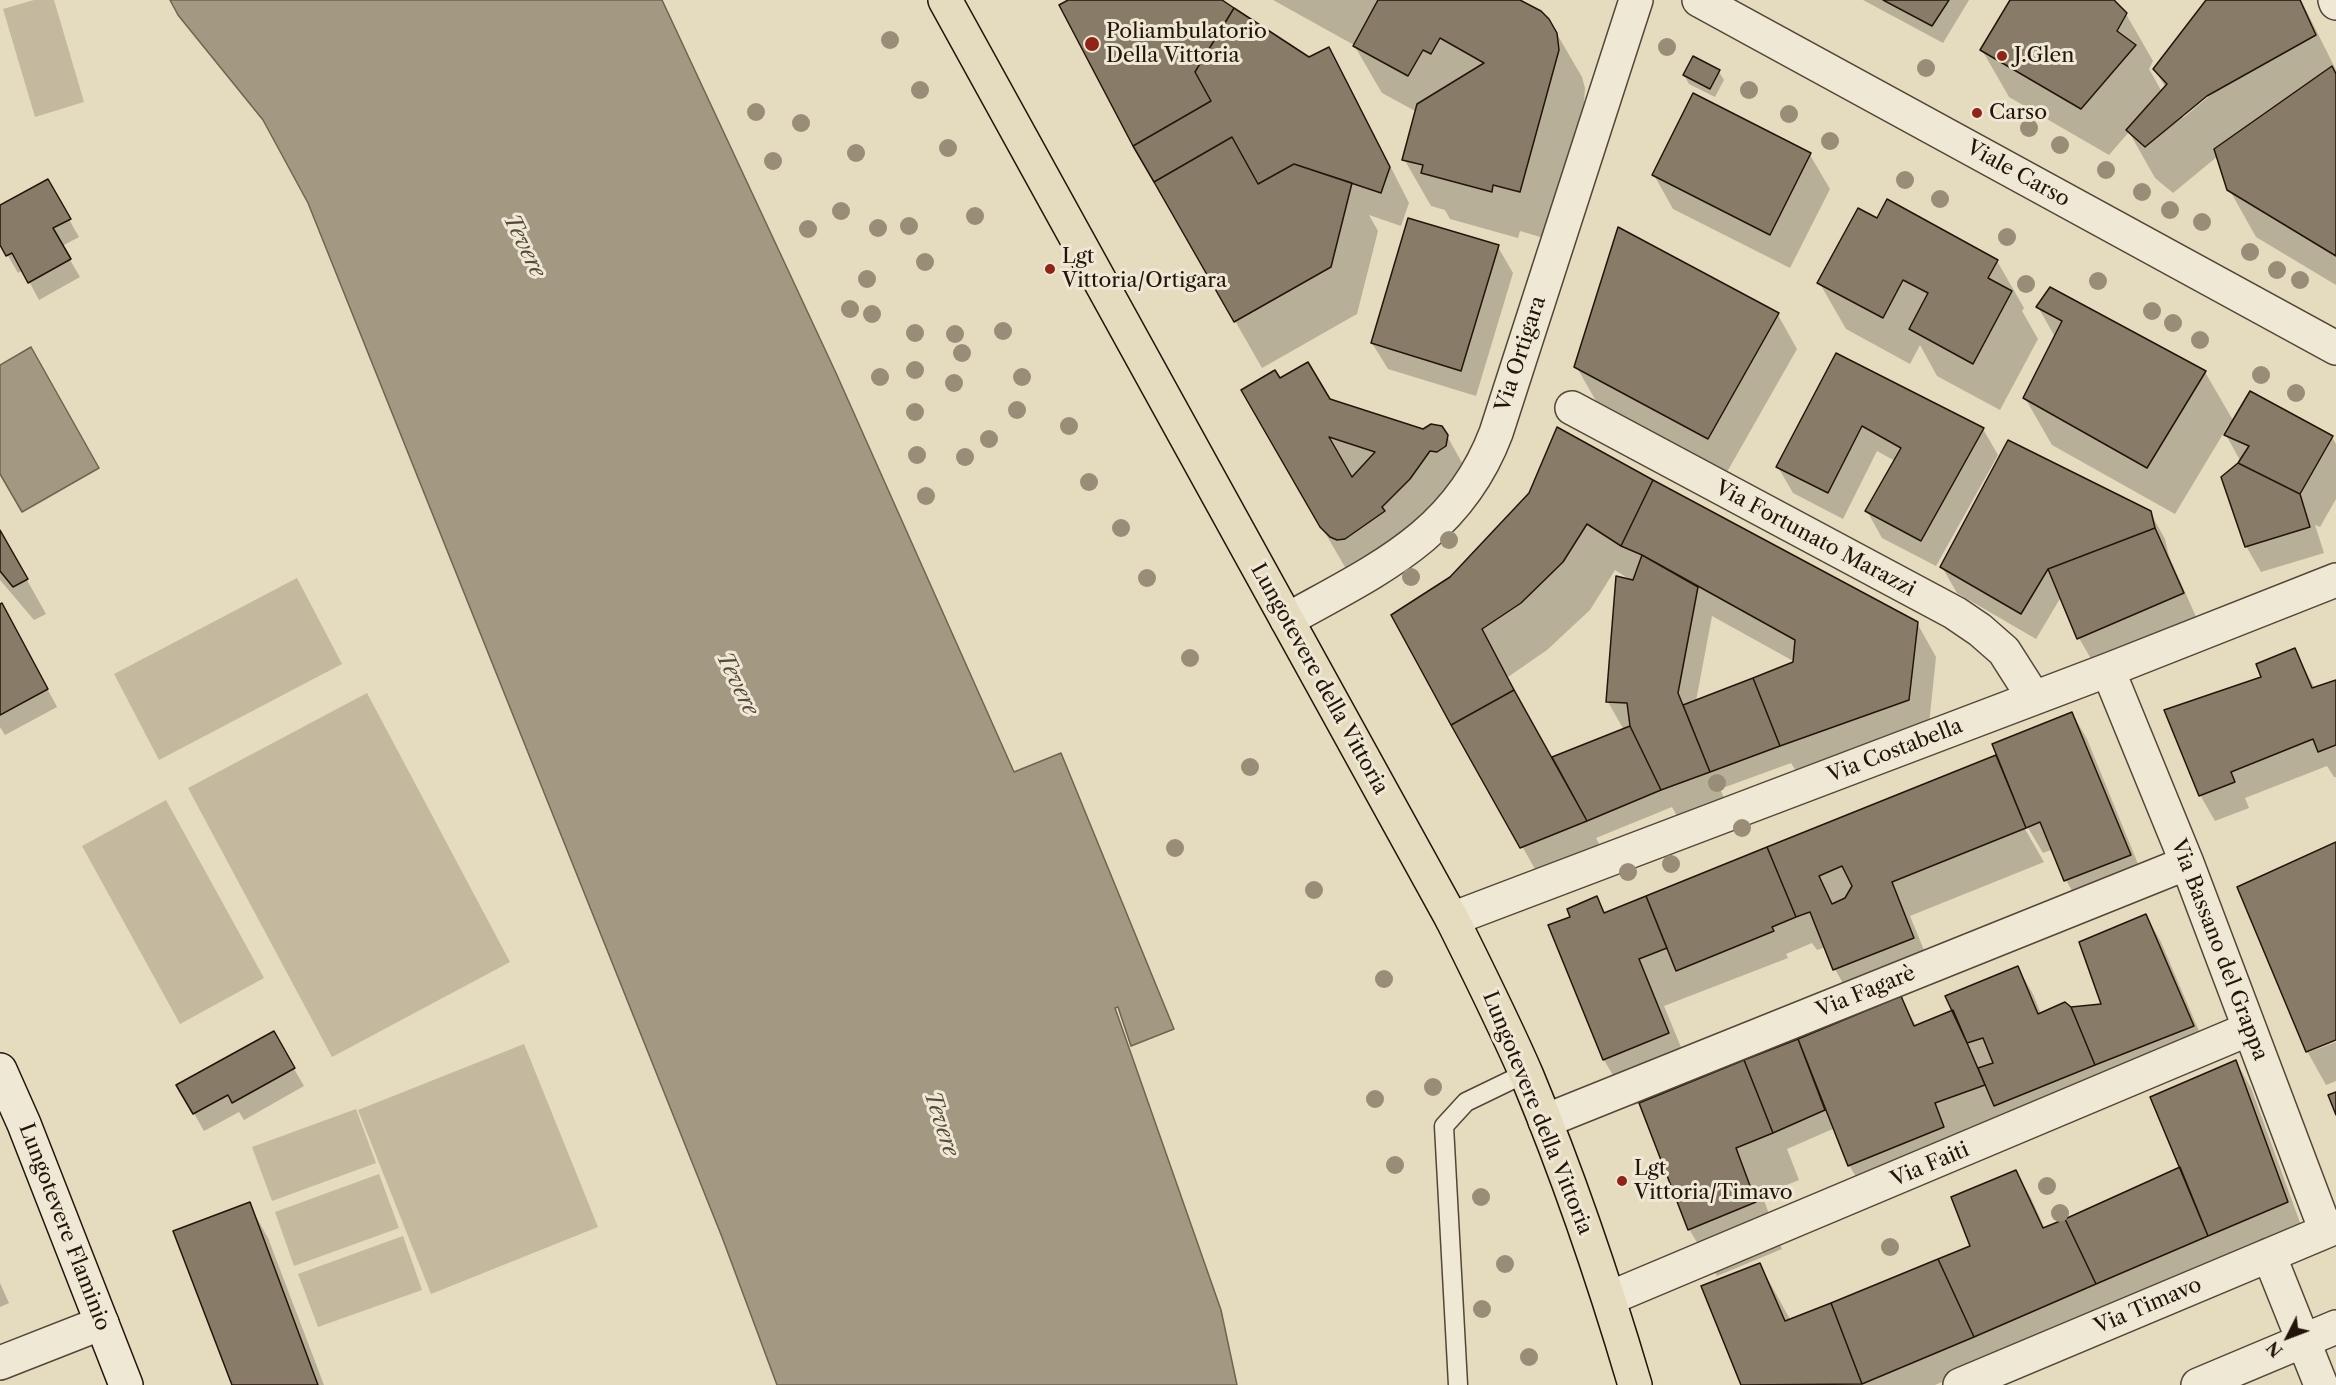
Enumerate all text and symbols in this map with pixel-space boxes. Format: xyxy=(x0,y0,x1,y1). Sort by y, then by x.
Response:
place label: Poliambulatorio Della Vittoria xyxy=(1106,19,1267,69)
marker: Poliambulatorio Della Vittoria xyxy=(1083,35,1101,53)
place label: J.Glen xyxy=(2014,43,2074,69)
marker: J.Glen xyxy=(1995,49,2009,63)
place label: Carso xyxy=(1989,100,2047,126)
marker: Carso xyxy=(1970,106,1984,120)
street label: Viale Carso xyxy=(1962,135,2074,213)
water label: Tevere xyxy=(497,210,551,282)
place label: Lgt Vittoria/Ortigara xyxy=(1062,244,1227,294)
marker: Lgt Vittoria/Ortigara xyxy=(1043,262,1057,276)
street label: Via Ortigara xyxy=(1490,293,1552,415)
street label: Via Fortunato Marazzi xyxy=(1711,475,1919,603)
street label: Lungotevere della Vittoria xyxy=(1245,559,1393,799)
water label: Tevere xyxy=(710,648,764,720)
street label: Via Costabella xyxy=(1824,714,1966,788)
street label: Via Bassano del Grappa xyxy=(2165,836,2273,1064)
street label: Via Fagarè xyxy=(1813,961,1919,1023)
street label: Lungotevere della Vittoria xyxy=(1477,988,1597,1238)
water label: Tevere xyxy=(918,1088,964,1160)
street label: Lungotevere Flaminio xyxy=(13,1120,115,1334)
street label: Via Faiti xyxy=(1887,1137,1973,1193)
place label: Lgt Vittoria/Timavo xyxy=(1634,1156,1793,1206)
marker: Lgt Vittoria/Timavo xyxy=(1615,1174,1629,1188)
street label: Via Timavo xyxy=(2091,1272,2205,1340)
north arrow xyxy=(2258,1307,2318,1367)
text: N xyxy=(2263,1337,2287,1361)

